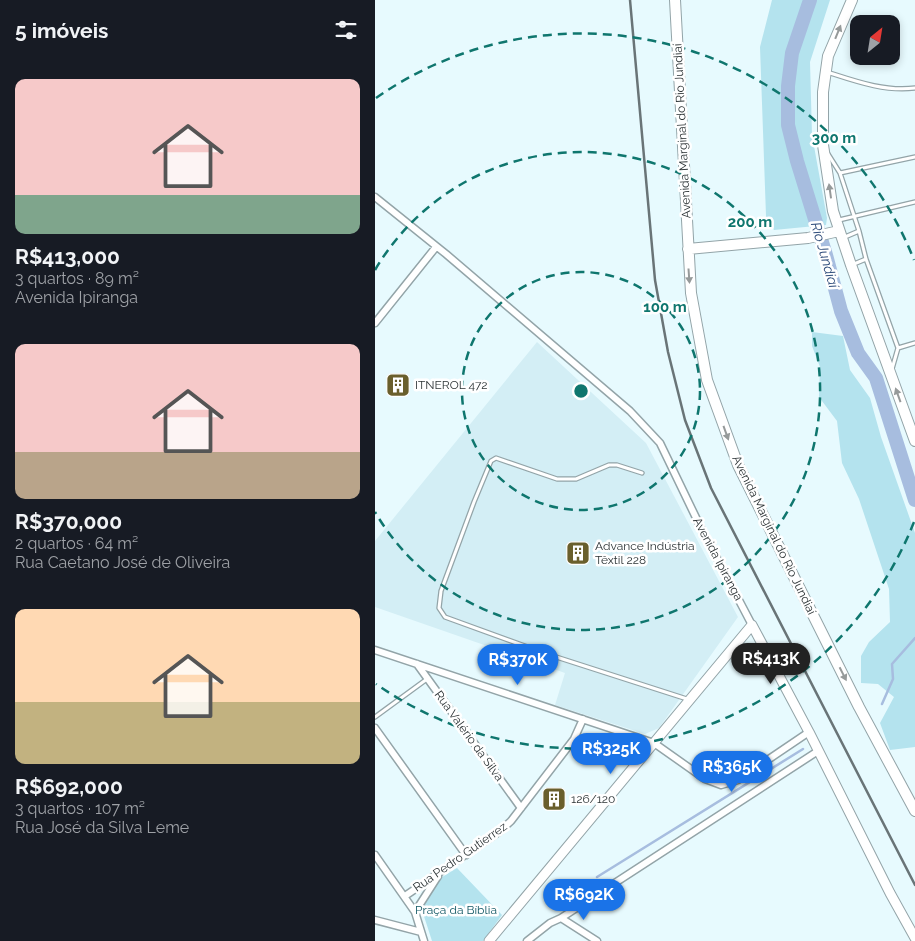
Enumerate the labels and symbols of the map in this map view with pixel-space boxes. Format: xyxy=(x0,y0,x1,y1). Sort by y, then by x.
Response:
north arrow xyxy=(850,15,900,65)
one-way arrow xyxy=(834,24,842,39)
street label: Avenida Marginal do Rio Jundiaí xyxy=(670,43,694,219)
text: 300 m xyxy=(812,129,856,147)
one-way arrow xyxy=(826,183,834,199)
text: 200 m xyxy=(728,213,772,231)
water label: Rio Jundiaí xyxy=(808,220,843,292)
one-way arrow xyxy=(686,268,694,284)
text: 100 m xyxy=(643,298,687,316)
building icon: ITNEROL 472 xyxy=(385,372,411,398)
place label: ITNEROL 472 xyxy=(415,378,488,392)
centre of rings xyxy=(572,382,590,400)
one-way arrow xyxy=(894,387,902,402)
one-way arrow xyxy=(723,426,730,441)
street label: Avenida Marginal do Rio Jundiaí xyxy=(729,453,819,617)
street label: Avenida Ipiranga xyxy=(690,515,746,603)
place label: Advance Indústria Têxtil 228 xyxy=(595,539,695,567)
building icon: Advance Indústria Têxtil 228 xyxy=(565,540,591,566)
pin: R$413K xyxy=(730,642,812,685)
pin: R$370K xyxy=(477,644,559,686)
one-way arrow xyxy=(839,667,847,681)
street label: Rua Valério da Silva xyxy=(432,688,506,784)
pin: R$325K xyxy=(570,732,652,775)
pin: R$365K xyxy=(691,750,773,793)
building icon: 126/120 xyxy=(541,786,567,812)
place label: 126/120 xyxy=(571,792,615,806)
street label: Rua Pedro Gutierrez xyxy=(411,819,510,895)
pin: R$692K xyxy=(543,878,625,921)
park label: Praça da Bíblia xyxy=(415,903,497,917)

